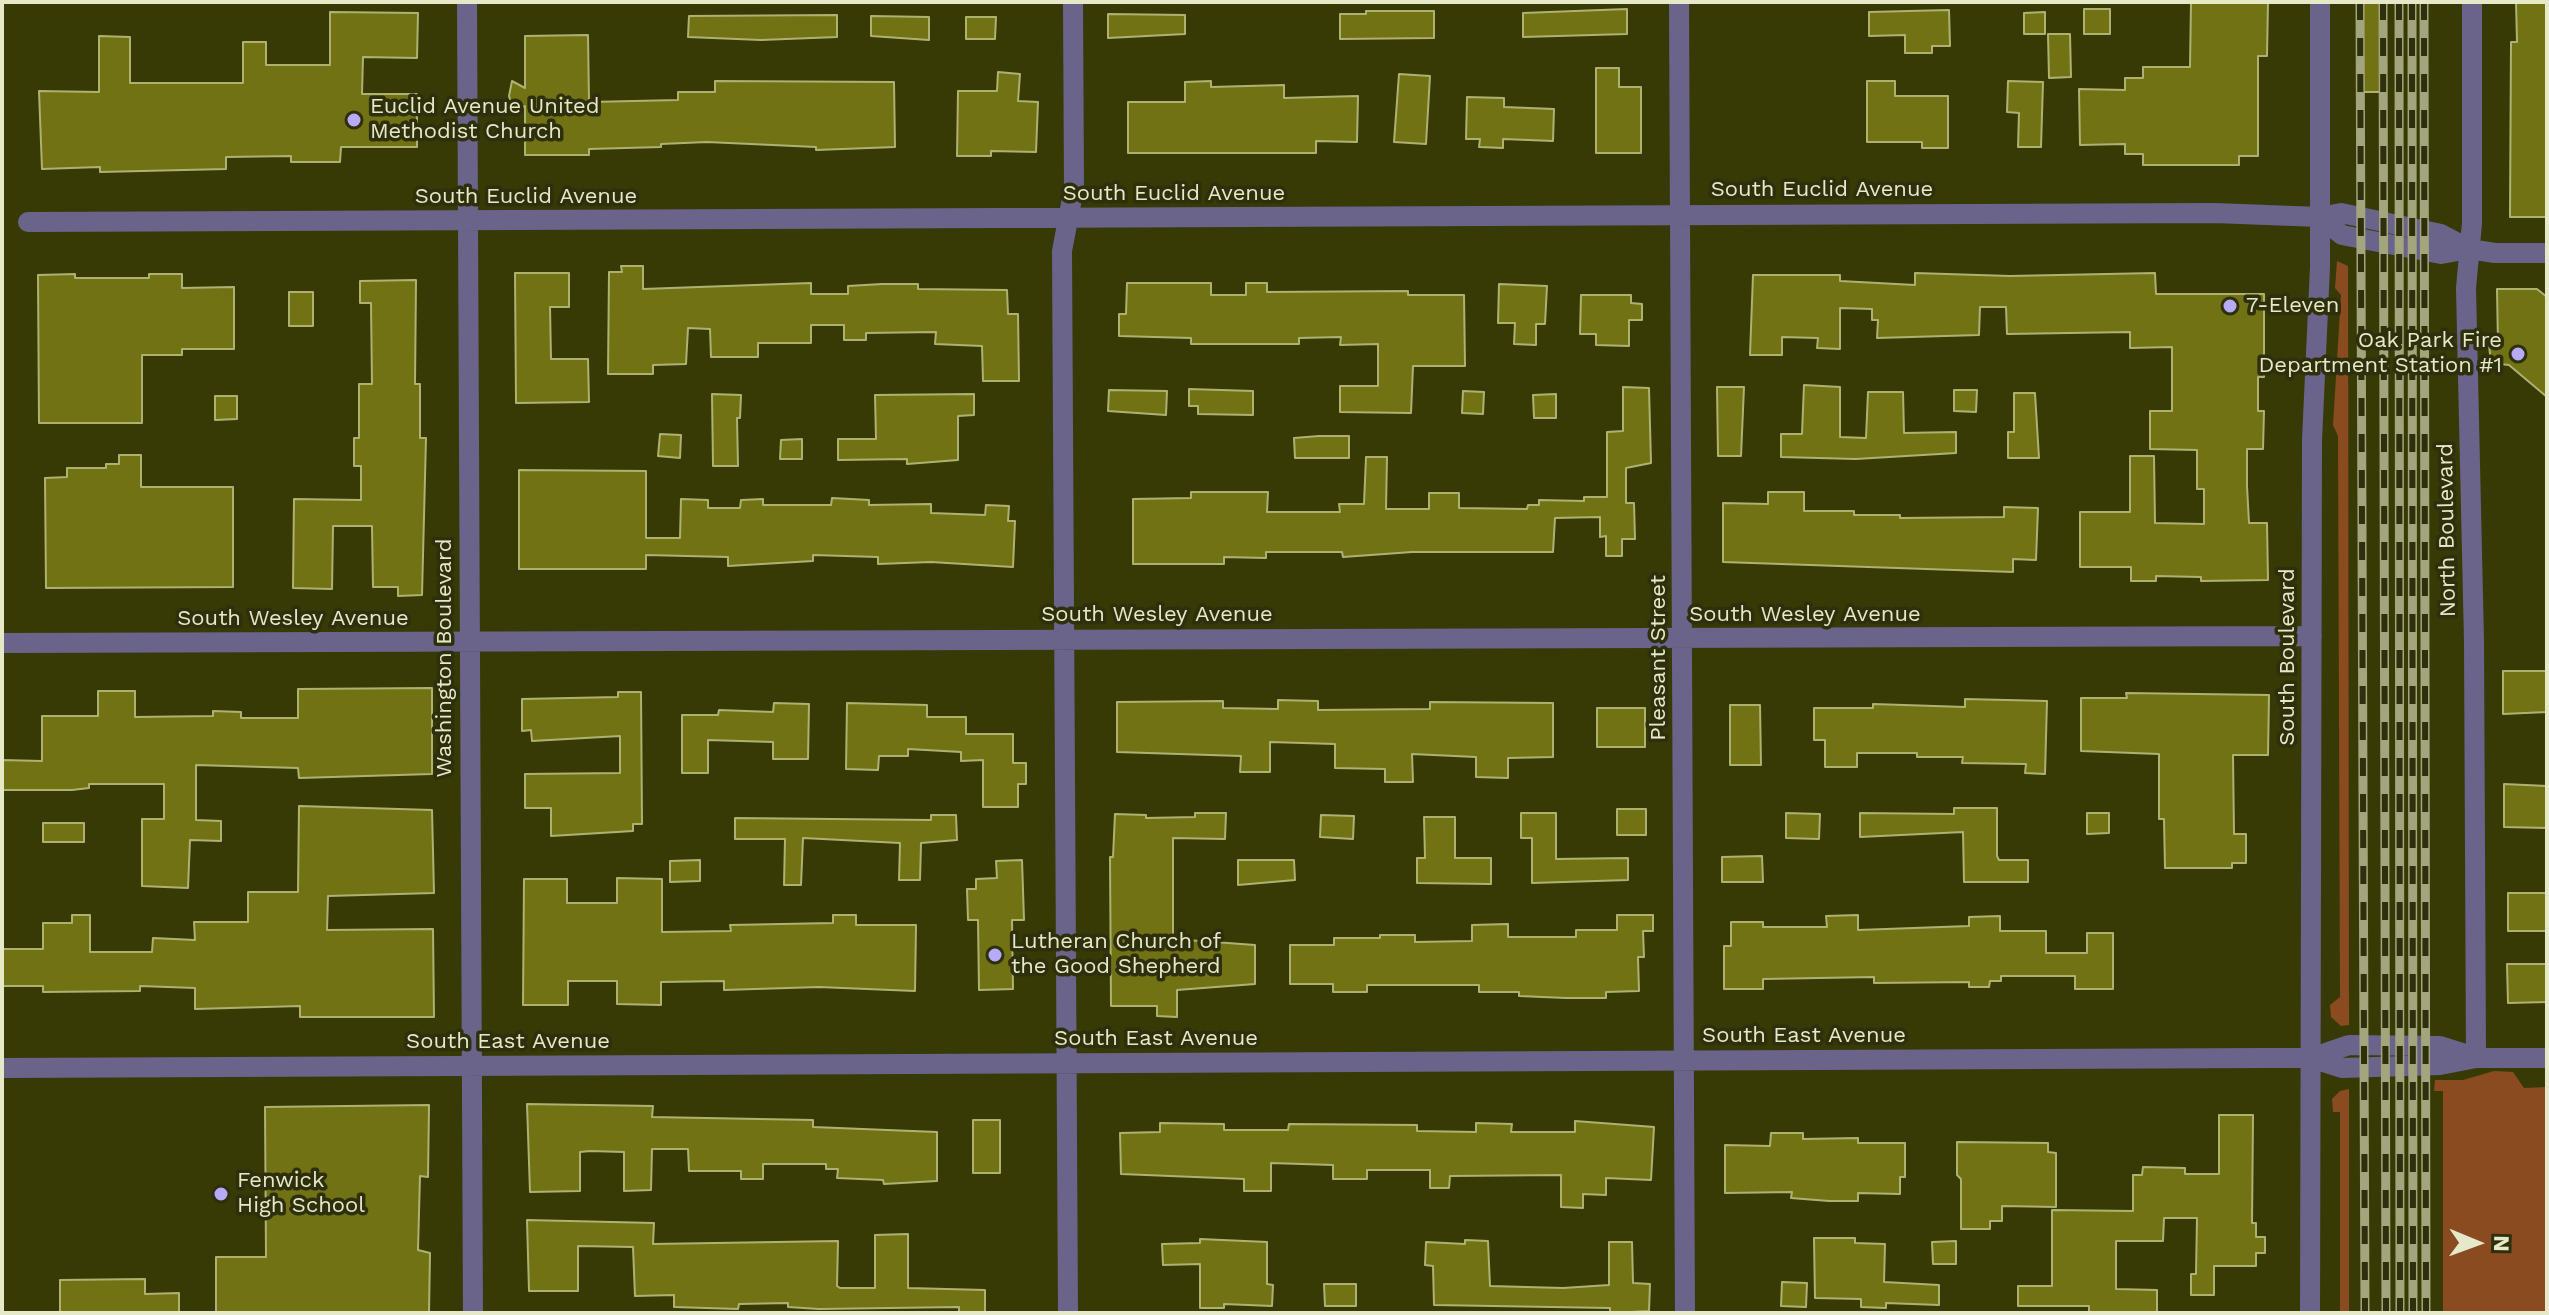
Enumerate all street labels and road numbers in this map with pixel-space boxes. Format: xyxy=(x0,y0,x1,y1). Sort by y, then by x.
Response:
street label: South Euclid Avenue xyxy=(1711,177,1933,203)
street label: South Euclid Avenue xyxy=(1063,181,1285,207)
street label: South Euclid Avenue xyxy=(415,184,637,210)
street label: North Boulevard xyxy=(2432,443,2462,617)
street label: Washington Boulevard xyxy=(432,539,458,777)
street label: South Boulevard xyxy=(2275,568,2301,746)
street label: Pleasant Street xyxy=(1646,575,1672,741)
street label: South Wesley Avenue xyxy=(1041,602,1273,628)
street label: South Wesley Avenue xyxy=(1689,602,1921,628)
street label: South Wesley Avenue xyxy=(177,606,409,632)
street label: South East Avenue xyxy=(1702,1023,1906,1049)
street label: South East Avenue xyxy=(1054,1026,1258,1052)
street label: South East Avenue xyxy=(406,1029,610,1055)

